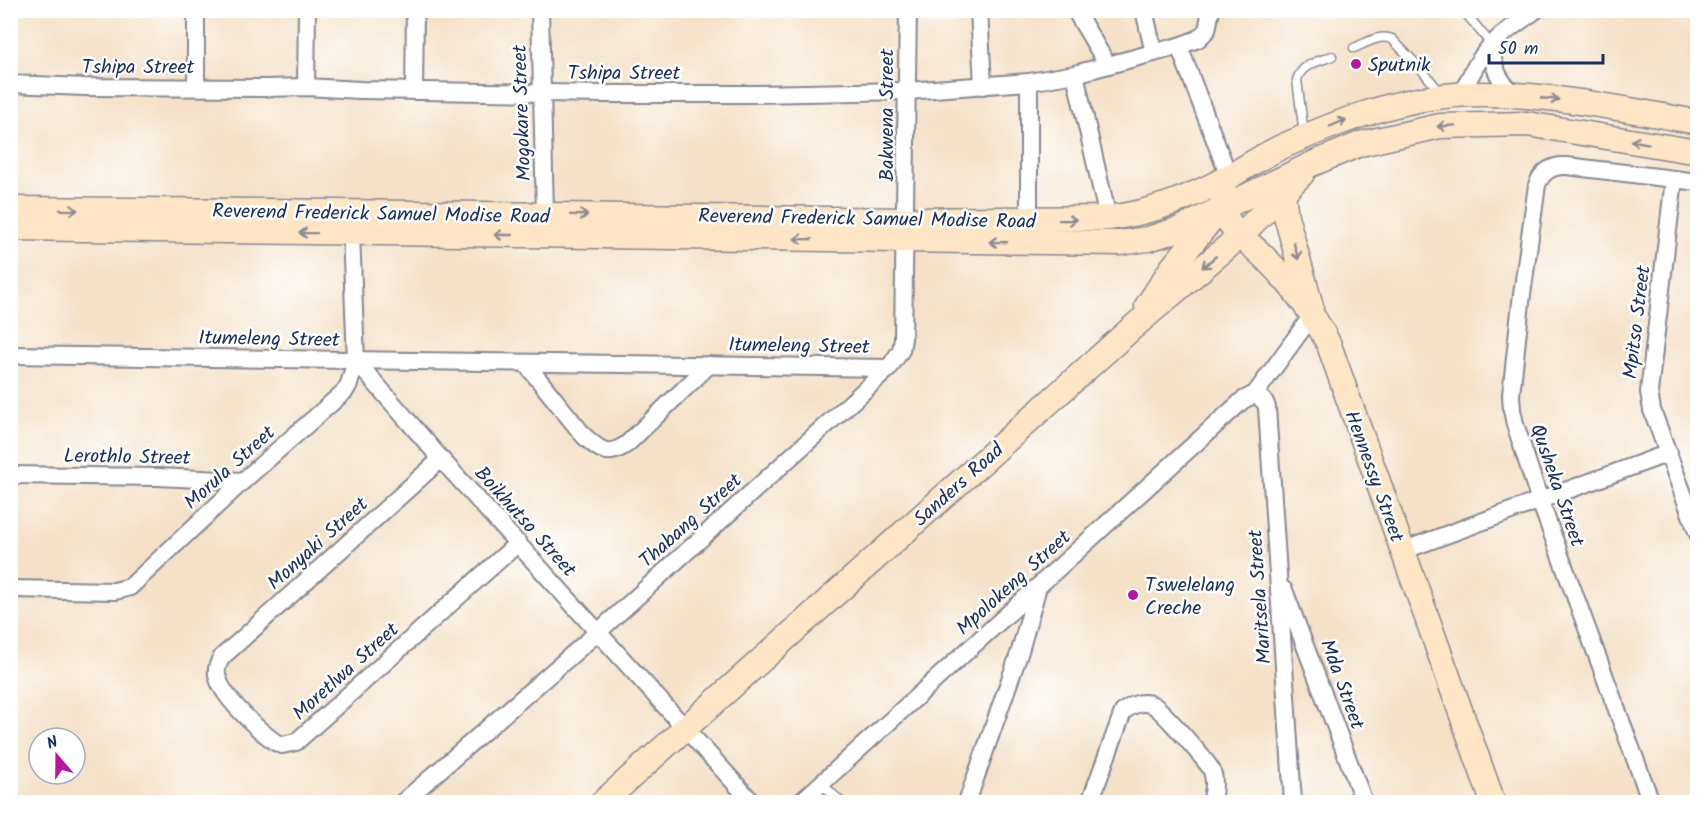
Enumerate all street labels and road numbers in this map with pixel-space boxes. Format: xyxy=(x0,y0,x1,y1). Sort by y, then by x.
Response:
street label: Mogokare Street xyxy=(505,44,541,182)
street label: Bakwena Street xyxy=(872,48,904,181)
street label: Tshipa Street xyxy=(82,52,194,84)
street label: Tshipa Street xyxy=(568,58,680,90)
street label: Reverend Frederick Samuel Modise Road xyxy=(212,196,551,234)
street label: Reverend Frederick Samuel Modise Road xyxy=(698,201,1037,239)
street label: Mpitso Street xyxy=(1615,263,1661,381)
street label: Itumeleng Street xyxy=(198,323,340,357)
street label: Itumeleng Street xyxy=(728,330,870,364)
street label: Hennessy Street xyxy=(1335,406,1412,547)
street label: Morula Street xyxy=(177,418,284,519)
street label: Qusheka Street xyxy=(1520,420,1592,552)
street label: Sanders Road xyxy=(907,435,1013,535)
street label: Lerothlo Street xyxy=(63,441,191,475)
street label: Boikhutso Street xyxy=(466,459,584,585)
street label: Thabang Street xyxy=(632,466,750,577)
street label: Monyaki Street xyxy=(260,490,376,599)
street label: Mpolokeng Street xyxy=(950,523,1079,644)
street label: Maritsela Street xyxy=(1240,528,1282,665)
street label: Moretlwa Street xyxy=(286,615,407,729)
street label: Mda Street xyxy=(1310,635,1372,735)

